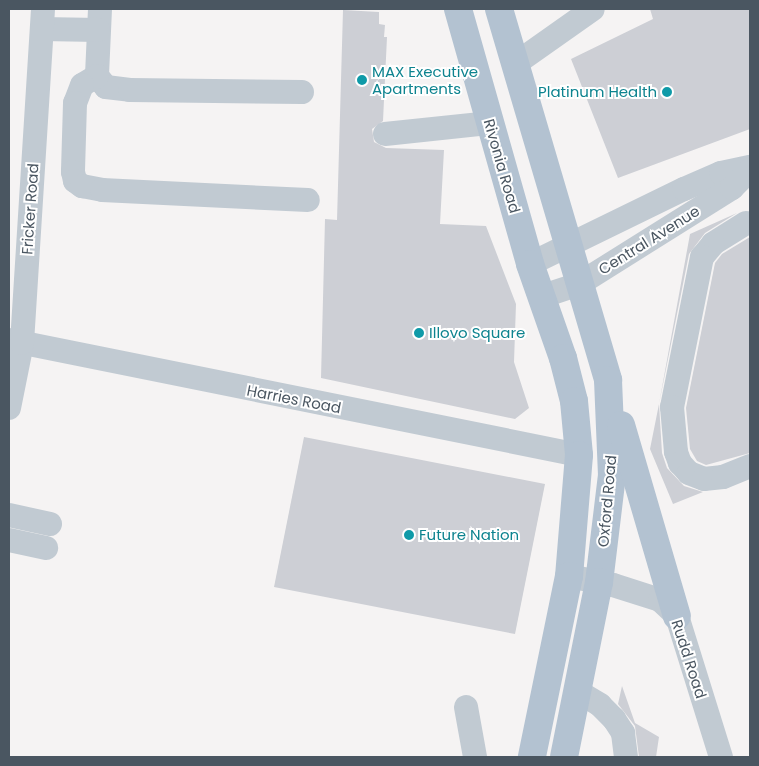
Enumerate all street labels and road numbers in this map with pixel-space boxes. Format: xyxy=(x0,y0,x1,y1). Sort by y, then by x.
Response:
street label: Rivonia Road xyxy=(480,117,524,215)
street label: Fricker Road xyxy=(18,163,42,255)
street label: Central Avenue xyxy=(595,202,703,278)
street label: Harries Road xyxy=(245,381,343,417)
street label: Oxford Road xyxy=(594,454,620,548)
street label: Rudd Road xyxy=(668,617,710,701)

